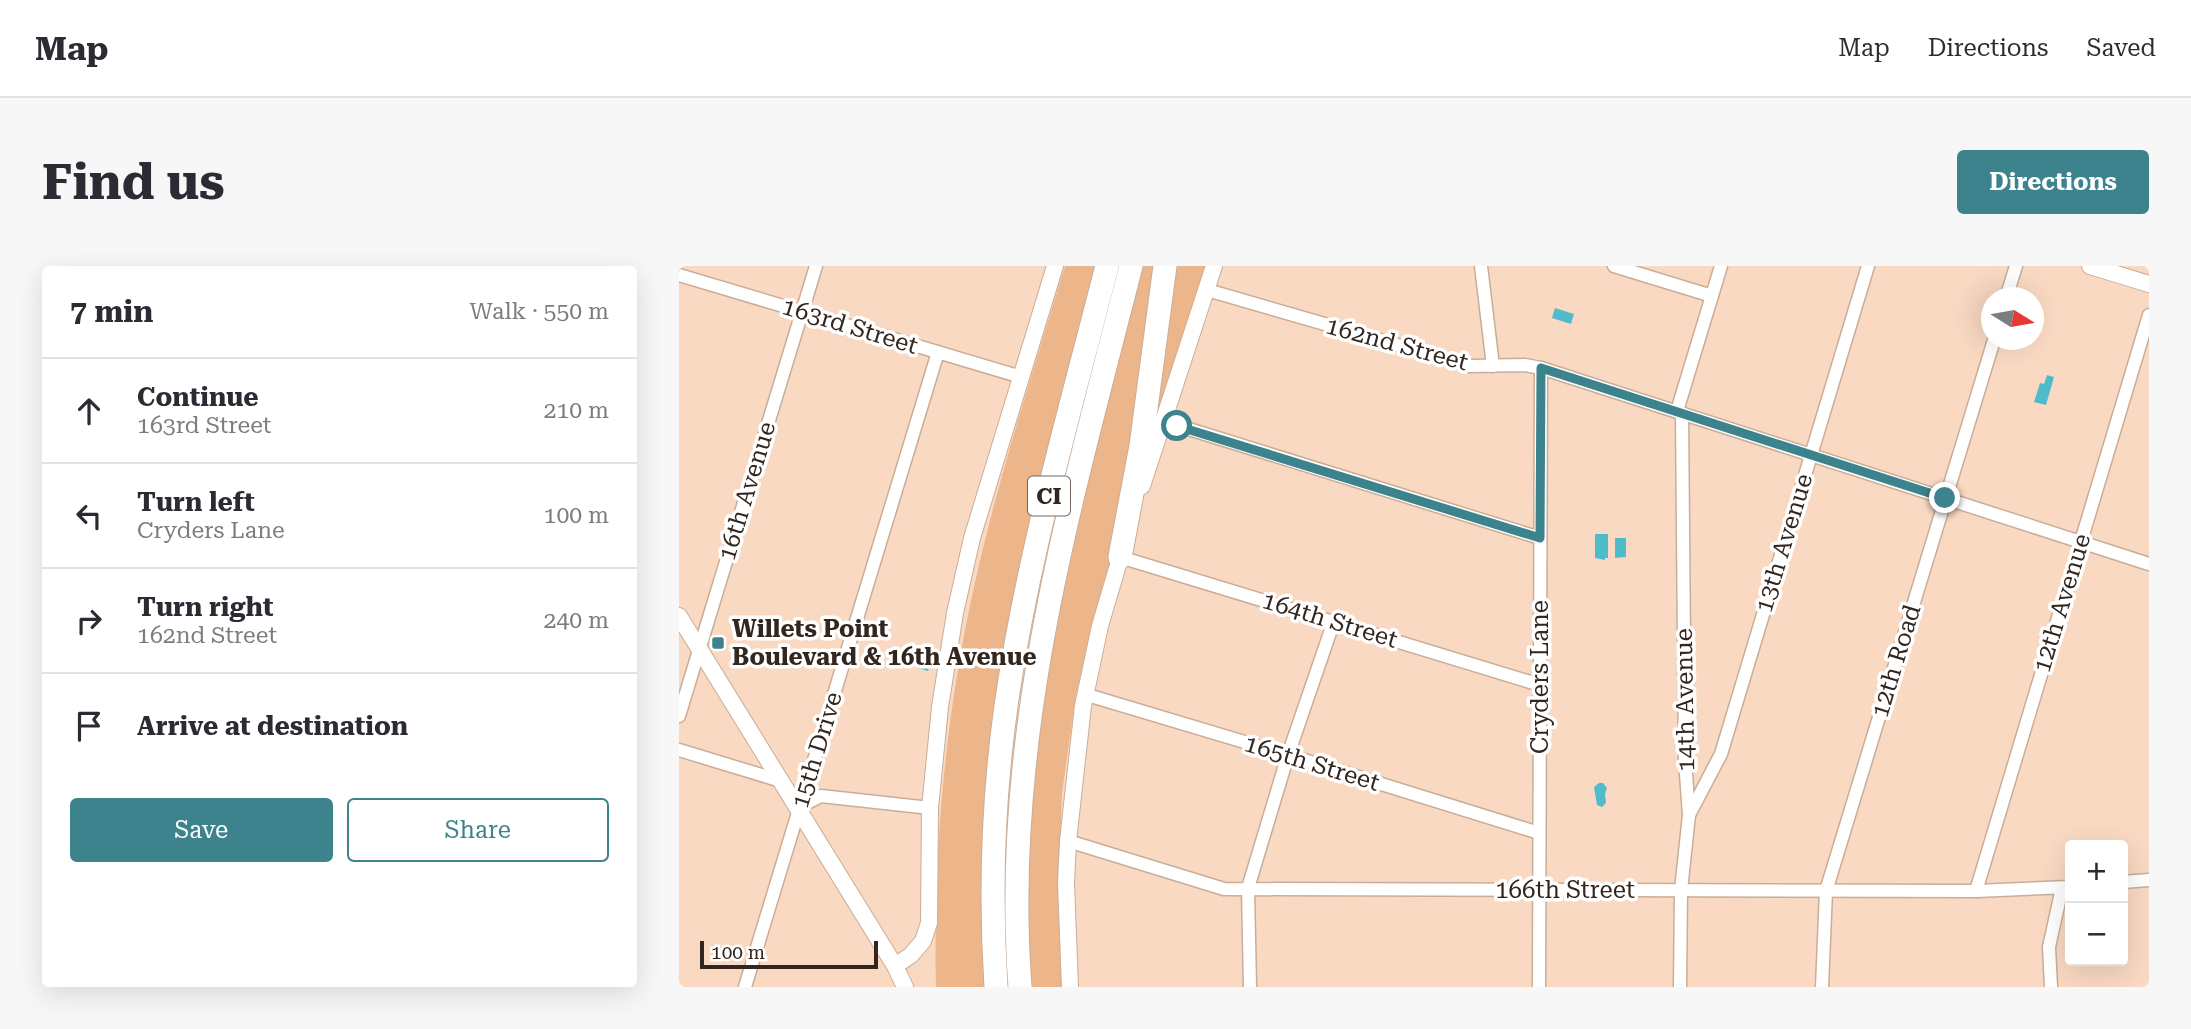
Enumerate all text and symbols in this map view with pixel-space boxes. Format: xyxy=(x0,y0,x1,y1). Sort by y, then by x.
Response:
text: Map xyxy=(35,29,109,68)
text: Map xyxy=(1838,34,1890,62)
text: Directions xyxy=(1928,34,2048,62)
text: Saved xyxy=(2086,34,2156,62)
button: Directions xyxy=(1957,150,2149,214)
text: Find us xyxy=(42,154,225,211)
north arrow xyxy=(1981,287,2044,350)
street label: 163rd Street xyxy=(779,292,921,360)
text: 7 min xyxy=(70,294,153,329)
text: Walk · 550 m xyxy=(470,298,609,325)
street label: 162nd Street xyxy=(1323,312,1471,376)
text: Continue xyxy=(137,382,259,412)
icon: ahead xyxy=(70,392,108,430)
text: 210 m xyxy=(544,397,609,424)
route start xyxy=(1161,410,1192,441)
text: 163rd Street xyxy=(137,412,271,439)
street label: 16th Avenue xyxy=(713,418,781,564)
street label: 13th Avenue xyxy=(1750,470,1818,616)
road number: CI xyxy=(1028,476,1070,515)
route end xyxy=(1929,482,1960,513)
text: Turn left xyxy=(137,487,255,517)
icon: left xyxy=(70,497,108,535)
text: 100 m xyxy=(544,502,609,529)
text: Cryders Lane xyxy=(137,517,285,544)
street label: 12th Avenue xyxy=(2028,530,2096,676)
street label: 164th Street xyxy=(1259,586,1401,654)
text: Turn right xyxy=(137,592,273,622)
street label: Cryders Lane xyxy=(1526,600,1554,754)
street label: 12th Road xyxy=(1866,601,1926,721)
icon: right xyxy=(70,602,108,640)
text: 240 m xyxy=(544,607,609,634)
place label: Willets Point Boulevard & 16th Avenue xyxy=(732,615,1037,671)
text: 162nd Street xyxy=(137,622,277,649)
street label: 14th Avenue xyxy=(1670,628,1700,772)
marker: Willets Point Boulevard & 16th Avenue xyxy=(710,635,726,651)
street label: 15th Drive xyxy=(786,688,848,812)
icon: arrive xyxy=(70,707,108,745)
text: Arrive at destination xyxy=(137,711,408,741)
street label: 165th Street xyxy=(1241,729,1383,797)
button: Save xyxy=(70,798,333,862)
button: Share xyxy=(347,798,609,862)
map controls xyxy=(2065,840,2128,966)
button: + xyxy=(2065,840,2128,903)
street label: 166th Street xyxy=(1495,876,1635,904)
button: − xyxy=(2065,903,2128,966)
scale bar xyxy=(700,938,879,970)
text: 100 m xyxy=(711,941,765,964)

